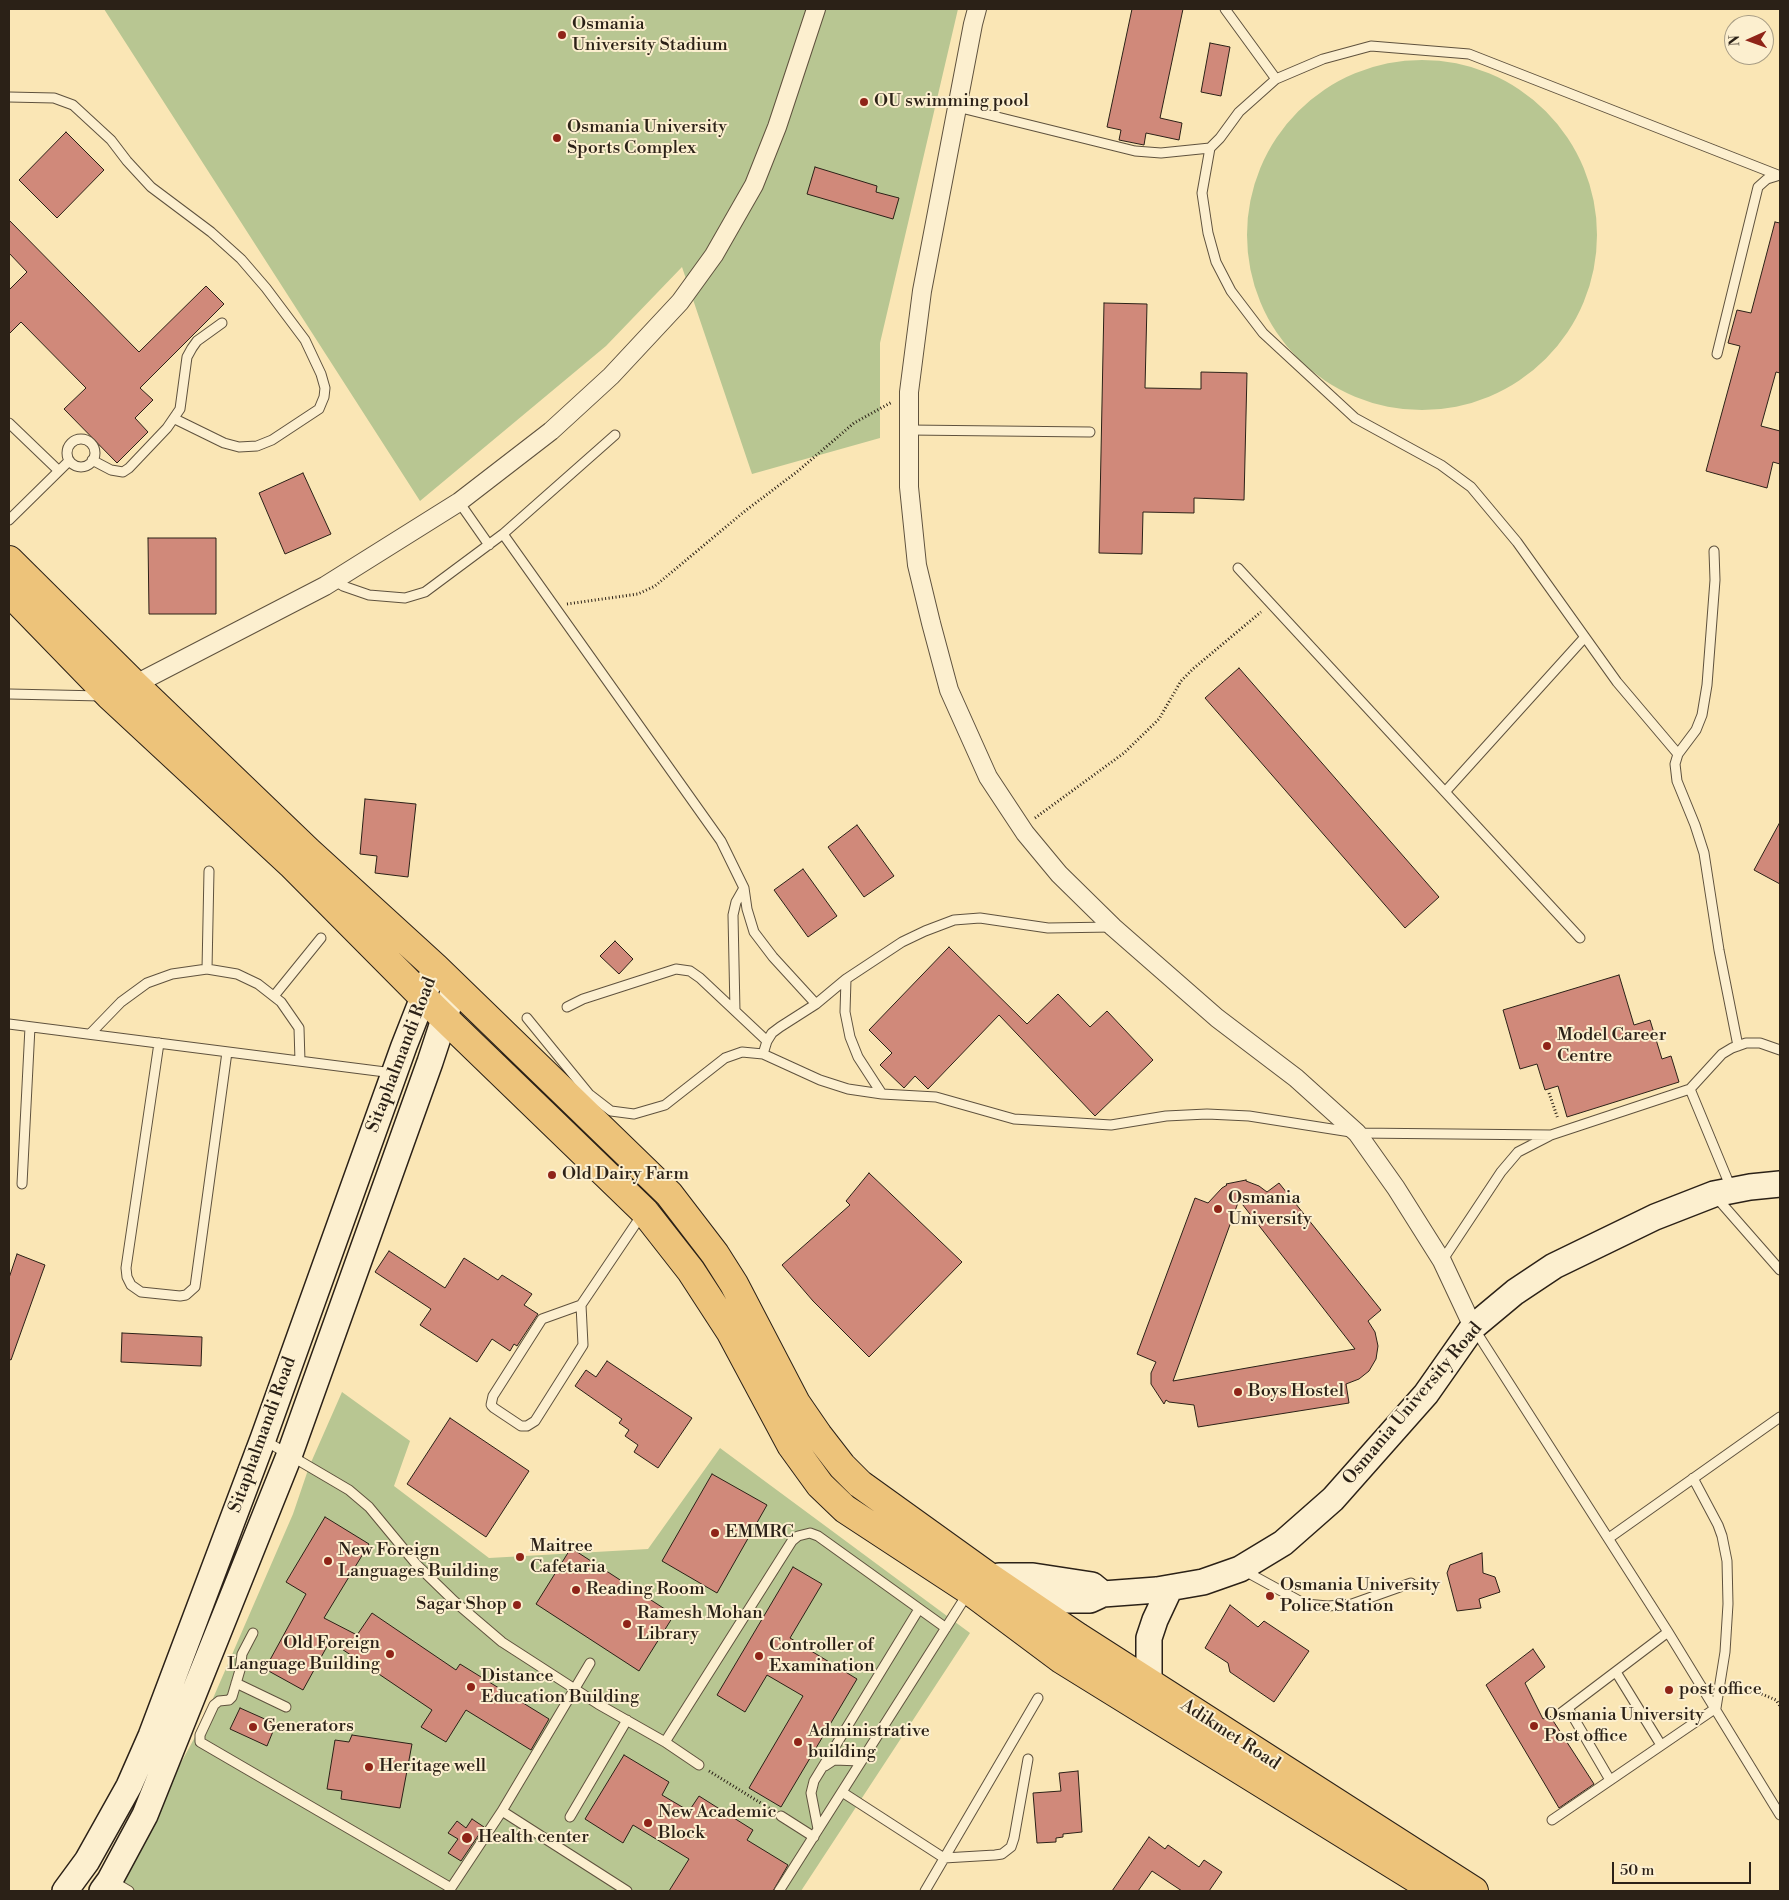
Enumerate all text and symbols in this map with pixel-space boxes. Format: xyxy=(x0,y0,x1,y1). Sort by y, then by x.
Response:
place label: Osmania University Stadium xyxy=(572,14,728,56)
north arrow xyxy=(1724,15,1774,65)
marker: Osmania University Stadium xyxy=(556,29,568,41)
text: N xyxy=(1726,35,1744,46)
place label: OU swimming pool xyxy=(874,91,1029,113)
marker: OU swimming pool xyxy=(858,96,870,108)
place label: Osmania University Sports Complex xyxy=(567,117,727,160)
marker: Osmania University Sports Complex xyxy=(551,132,563,144)
street label: Sitaphalmandi Road xyxy=(362,974,442,1136)
place label: Model Career Centre xyxy=(1557,1025,1666,1068)
marker: Model Career Centre xyxy=(1541,1040,1553,1052)
place label: Old Dairy Farm xyxy=(562,1164,689,1186)
marker: Old Dairy Farm xyxy=(546,1169,558,1181)
place label: Osmania University xyxy=(1228,1188,1312,1230)
marker: Osmania University xyxy=(1212,1203,1224,1215)
street label: Osmania University Road xyxy=(1339,1318,1487,1490)
street label: Sitaphalmandi Road xyxy=(225,1354,301,1516)
place label: Boys Hostel xyxy=(1248,1381,1344,1403)
marker: Boys Hostel xyxy=(1232,1386,1244,1398)
place label: EMMRC xyxy=(725,1522,794,1544)
marker: EMMRC xyxy=(709,1527,721,1539)
place label: Maitree Cafetaria xyxy=(530,1536,606,1578)
place label: New Foreign Languages Building xyxy=(338,1540,499,1582)
marker: Maitree Cafetaria xyxy=(514,1551,526,1563)
marker: New Foreign Languages Building xyxy=(322,1555,334,1567)
place label: Osmania University Police Station xyxy=(1280,1575,1440,1618)
place label: Reading Room xyxy=(586,1579,705,1601)
marker: Reading Room xyxy=(570,1584,582,1596)
marker: Osmania University Police Station xyxy=(1264,1590,1276,1602)
place label: Sagar Shop xyxy=(416,1594,507,1616)
marker: Sagar Shop xyxy=(511,1599,523,1611)
place label: Ramesh Mohan Library xyxy=(637,1603,763,1646)
marker: Ramesh Mohan Library xyxy=(621,1618,633,1630)
place label: Old Foreign Language Building xyxy=(227,1633,380,1676)
place label: Controller of Examination xyxy=(769,1635,875,1678)
marker: Old Foreign Language Building xyxy=(384,1648,396,1660)
marker: Controller of Examination xyxy=(753,1650,765,1662)
place label: Distance Education Building xyxy=(481,1666,639,1708)
place label: post office xyxy=(1679,1679,1762,1701)
marker: Distance Education Building xyxy=(465,1681,477,1693)
marker: post office xyxy=(1663,1684,1675,1696)
street label: Adikmet Road xyxy=(1176,1695,1284,1775)
place label: Osmania University Post office xyxy=(1544,1705,1704,1748)
place label: Generators xyxy=(263,1716,354,1738)
marker: Osmania University Post office xyxy=(1528,1720,1540,1732)
marker: Generators xyxy=(247,1721,259,1733)
place label: Administrative building xyxy=(808,1721,930,1764)
marker: Administrative building xyxy=(792,1736,804,1748)
place label: Heritage well xyxy=(379,1756,486,1778)
marker: Heritage well xyxy=(363,1761,375,1773)
place label: New Academic Block xyxy=(658,1802,776,1845)
marker: New Academic Block xyxy=(642,1817,654,1829)
place label: Health center xyxy=(478,1827,589,1849)
marker: Health center xyxy=(460,1831,474,1845)
scale bar xyxy=(1614,1852,1753,1884)
text: 50 m xyxy=(1620,1861,1654,1880)

